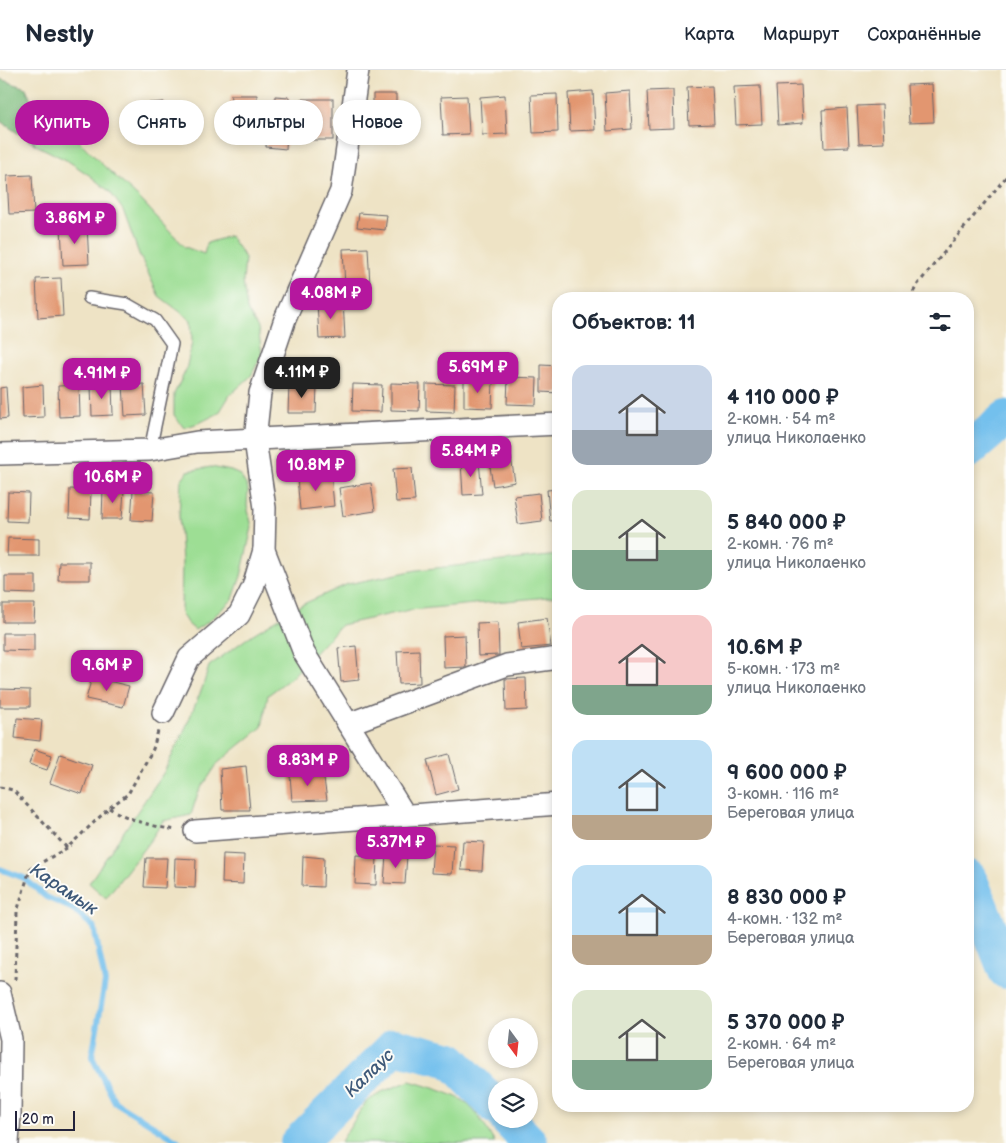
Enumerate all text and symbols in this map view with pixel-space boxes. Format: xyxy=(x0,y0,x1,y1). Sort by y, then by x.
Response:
text: Nestly xyxy=(25,20,94,49)
text: Карта xyxy=(684,24,735,45)
text: Маршрут xyxy=(763,24,839,45)
text: Сохранённые xyxy=(867,24,981,45)
chip: Купить xyxy=(15,100,109,145)
chip: Снять xyxy=(119,100,204,145)
chip: Фильтры xyxy=(214,100,323,145)
chip: Новое xyxy=(333,100,421,145)
pin: 3.86M ₽ xyxy=(29,202,121,245)
text: 3.86M ₽ xyxy=(45,209,105,228)
pin: 4.08M ₽ xyxy=(285,278,377,320)
text: 4.08M ₽ xyxy=(301,284,361,303)
icon: filters xyxy=(926,308,954,336)
text: Объектов: 11 xyxy=(572,310,696,335)
pin: 5.69M ₽ xyxy=(432,352,524,394)
pin: 4.11M ₽ xyxy=(256,356,348,399)
pin: 4.91M ₽ xyxy=(56,358,148,400)
text: 5.69M ₽ xyxy=(448,358,508,377)
text: 4.11M ₽ xyxy=(275,363,329,382)
text: 4.91M ₽ xyxy=(74,364,130,383)
icon: home xyxy=(612,385,672,445)
text: 4 110 000 ₽ xyxy=(727,385,839,410)
text: 2-комн. · 54 m² xyxy=(727,410,835,429)
text: улица Николаенко xyxy=(727,429,866,448)
pin: 5.84M ₽ xyxy=(425,436,517,478)
text: 5.84M ₽ xyxy=(441,442,501,461)
pin: 10.8M ₽ xyxy=(270,450,362,492)
text: 10.8M ₽ xyxy=(287,456,345,475)
pin: 10.6M ₽ xyxy=(67,462,159,504)
text: 10.6M ₽ xyxy=(84,468,142,487)
icon: home xyxy=(612,510,672,570)
text: 5 840 000 ₽ xyxy=(727,510,846,535)
text: 2-комн. · 76 m² xyxy=(727,535,834,554)
text: улица Николаенко xyxy=(727,554,866,573)
icon: home xyxy=(612,635,672,695)
text: 10.6M ₽ xyxy=(727,635,802,660)
pin: 9.6M ₽ xyxy=(66,650,148,692)
text: 9.6M ₽ xyxy=(82,656,132,675)
text: 5-комн. · 173 m² xyxy=(727,660,840,679)
text: улица Николаенко xyxy=(727,679,866,698)
pin: 8.83M ₽ xyxy=(262,744,354,787)
text: 8.83M ₽ xyxy=(278,751,338,770)
icon: home xyxy=(612,760,672,820)
text: 9 600 000 ₽ xyxy=(727,760,847,785)
text: 3-комн. · 116 m² xyxy=(727,785,839,804)
text: Береговая улица xyxy=(727,804,854,823)
pin: 5.37M ₽ xyxy=(350,826,442,869)
text: 5.37M ₽ xyxy=(367,833,425,852)
water label: Карамык xyxy=(26,859,102,920)
icon: home xyxy=(612,885,672,945)
text: 8 830 000 ₽ xyxy=(727,885,846,910)
text: 4-комн. · 132 m² xyxy=(727,910,842,929)
text: Береговая улица xyxy=(727,929,854,948)
icon: home xyxy=(612,1010,672,1070)
text: 5 370 000 ₽ xyxy=(727,1010,845,1035)
north arrow xyxy=(488,1018,538,1068)
map controls xyxy=(488,1018,538,1128)
text: 2-комн. · 64 m² xyxy=(727,1035,836,1054)
water label: Калаус xyxy=(340,1045,398,1102)
text: Береговая улица xyxy=(727,1054,854,1073)
button: layers xyxy=(488,1078,538,1128)
scale bar xyxy=(15,1108,75,1131)
text: 20 m xyxy=(22,1111,54,1128)

